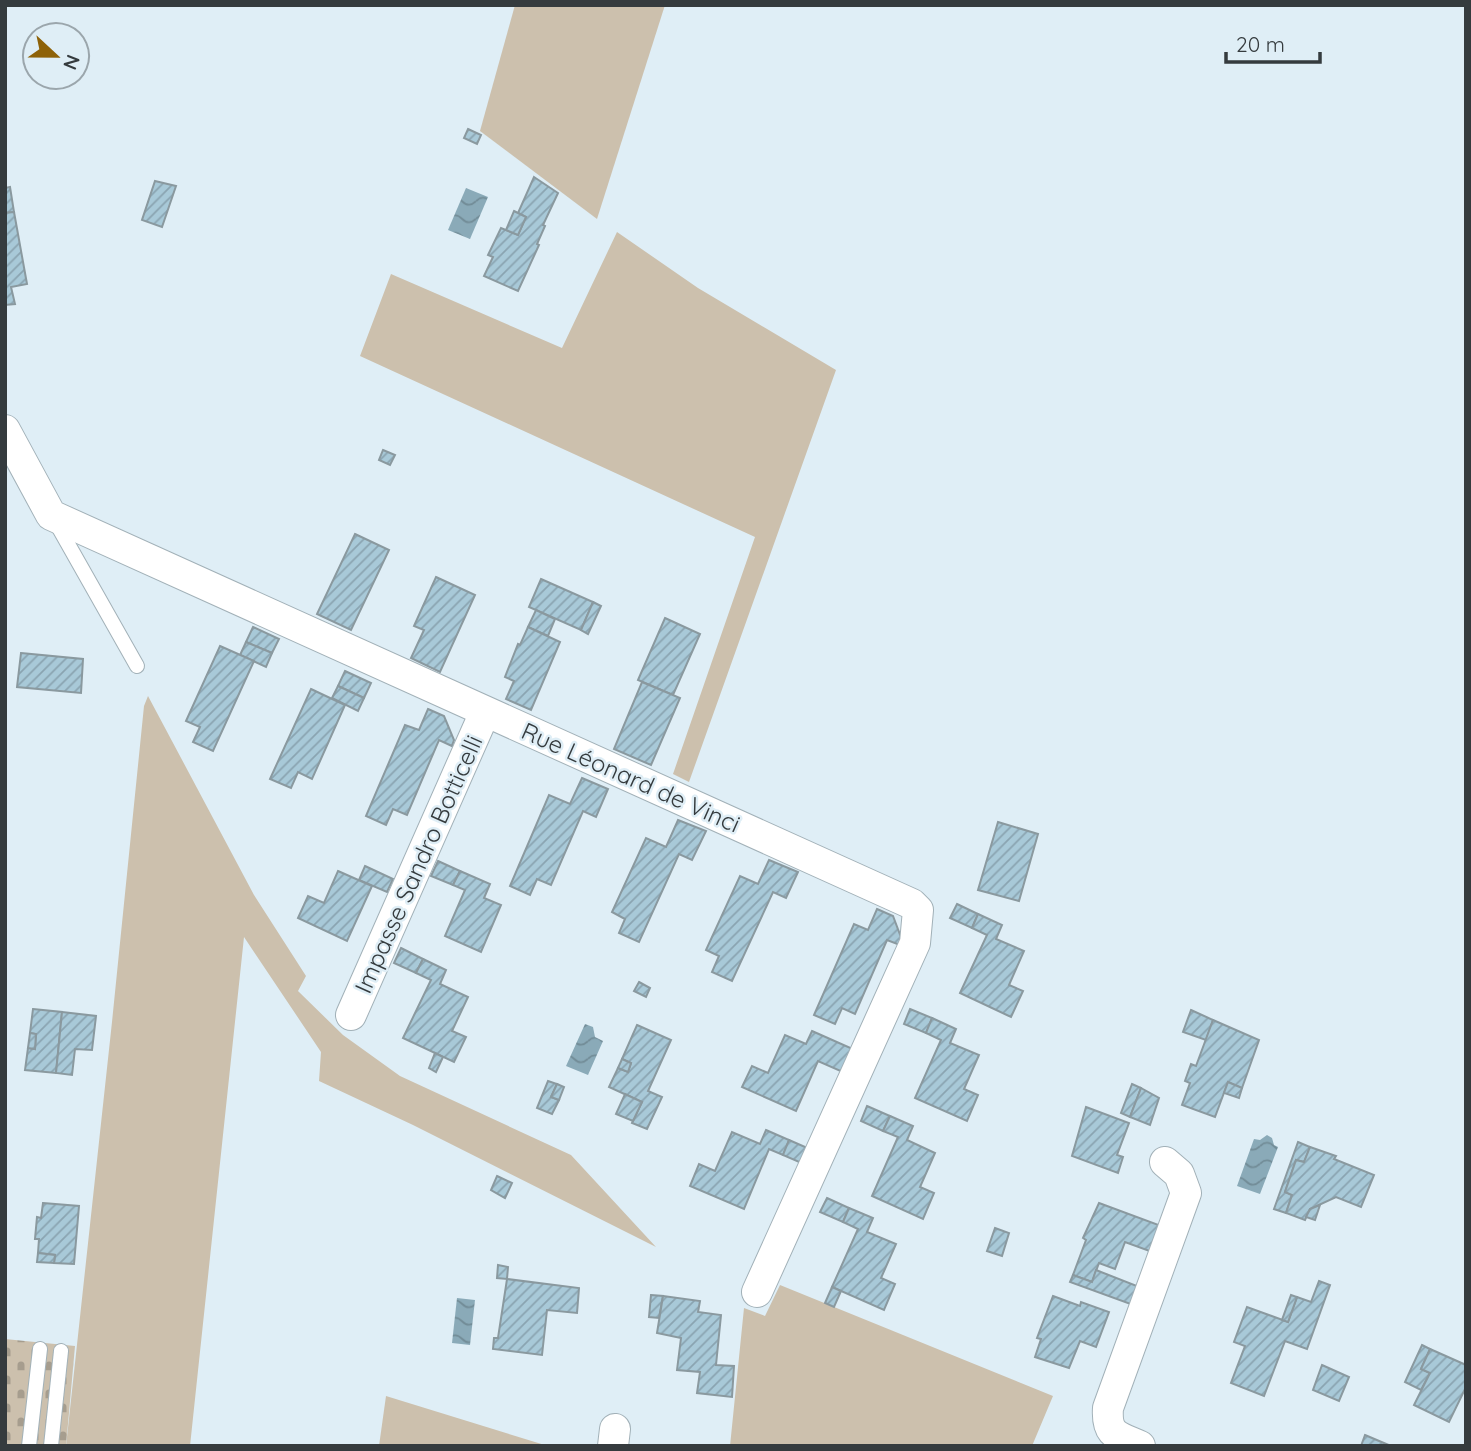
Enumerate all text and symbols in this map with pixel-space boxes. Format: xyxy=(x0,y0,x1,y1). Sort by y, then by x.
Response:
north arrow xyxy=(21,21,91,91)
scale bar xyxy=(1226,21,1320,65)
text: 20 m xyxy=(1236,31,1285,57)
text: N xyxy=(58,51,86,73)
street label: Rue Léonard de Vinci xyxy=(517,715,745,839)
street label: Impasse Sandro Botticelli xyxy=(347,730,489,998)

